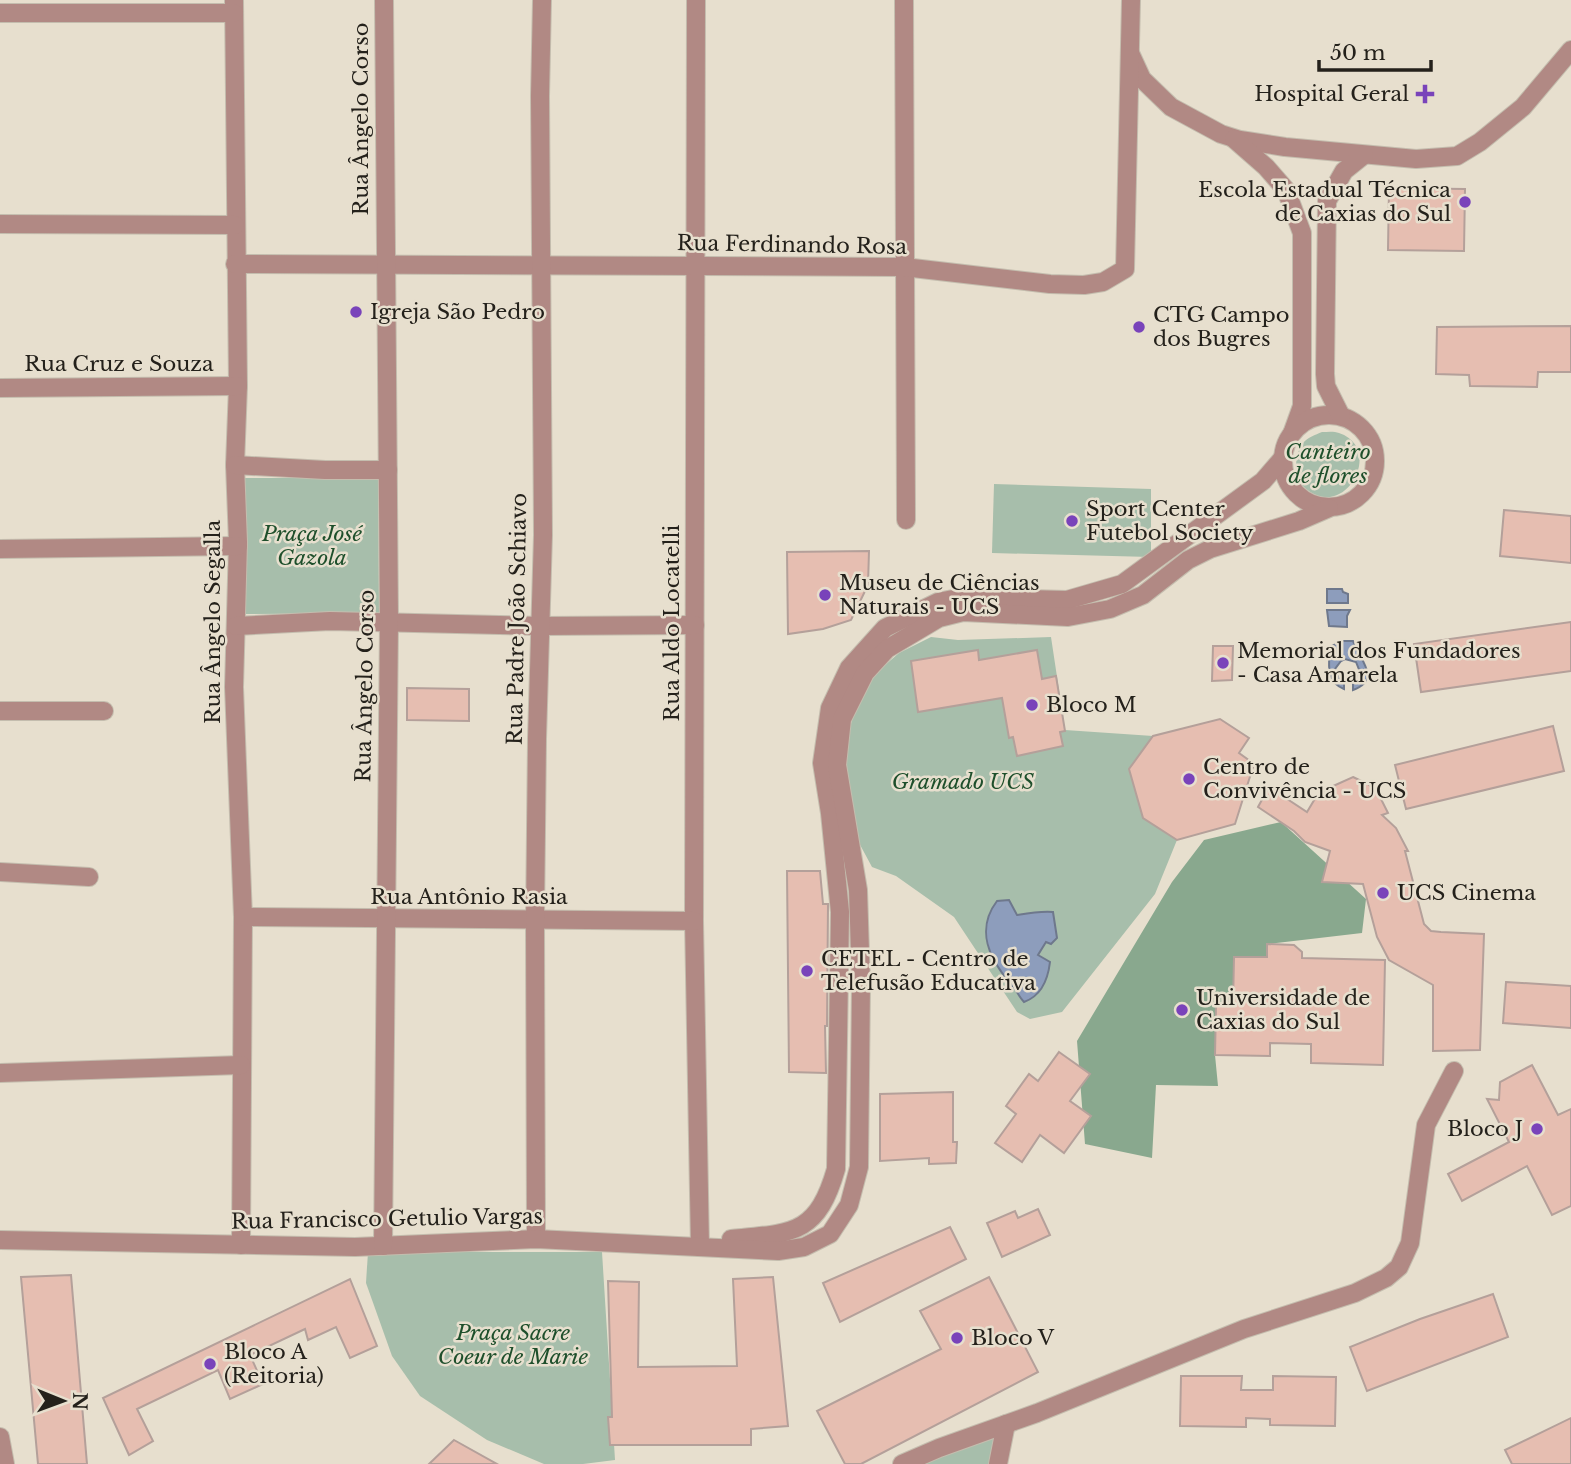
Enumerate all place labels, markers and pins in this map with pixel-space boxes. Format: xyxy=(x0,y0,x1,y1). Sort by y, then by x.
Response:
place label: Hospital Geral xyxy=(1254,81,1409,107)
marker: Hospital Geral xyxy=(1415,84,1435,104)
place label: Escola Estadual Técnica de Caxias do Sul xyxy=(1198,177,1451,227)
marker: Escola Estadual Técnica de Caxias do Sul xyxy=(1457,194,1473,210)
place label: Igreja São Pedro xyxy=(370,299,545,325)
place label: CTG Campo dos Bugres xyxy=(1153,302,1289,352)
marker: Igreja São Pedro xyxy=(348,304,364,320)
marker: CTG Campo dos Bugres xyxy=(1131,319,1147,335)
place label: Sport Center Futebol Society xyxy=(1086,496,1254,546)
marker: Sport Center Futebol Society xyxy=(1064,513,1080,529)
place label: Museu de Ciências Naturais - UCS xyxy=(839,570,1040,620)
marker: Museu de Ciências Naturais - UCS xyxy=(817,587,833,603)
place label: Memorial dos Fundadores - Casa Amarela xyxy=(1237,638,1520,688)
marker: Memorial dos Fundadores - Casa Amarela xyxy=(1215,655,1231,671)
place label: Bloco M xyxy=(1046,692,1137,718)
marker: Bloco M xyxy=(1024,697,1040,713)
place label: Centro de Convivência - UCS xyxy=(1203,754,1406,804)
marker: Centro de Convivência - UCS xyxy=(1181,771,1197,787)
place label: UCS Cinema xyxy=(1397,880,1536,906)
marker: UCS Cinema xyxy=(1375,885,1391,901)
place label: CETEL - Centro de Telefusão Educativa xyxy=(821,946,1036,996)
marker: CETEL - Centro de Telefusão Educativa xyxy=(799,963,815,979)
place label: Universidade de Caxias do Sul xyxy=(1196,985,1370,1035)
marker: Universidade de Caxias do Sul xyxy=(1174,1002,1190,1018)
place label: Bloco J xyxy=(1447,1116,1523,1142)
marker: Bloco J xyxy=(1529,1121,1545,1137)
place label: Bloco V xyxy=(971,1325,1055,1351)
marker: Bloco V xyxy=(949,1330,965,1346)
place label: Bloco A (Reitoria) xyxy=(224,1339,324,1389)
marker: Bloco A (Reitoria) xyxy=(202,1356,218,1372)

